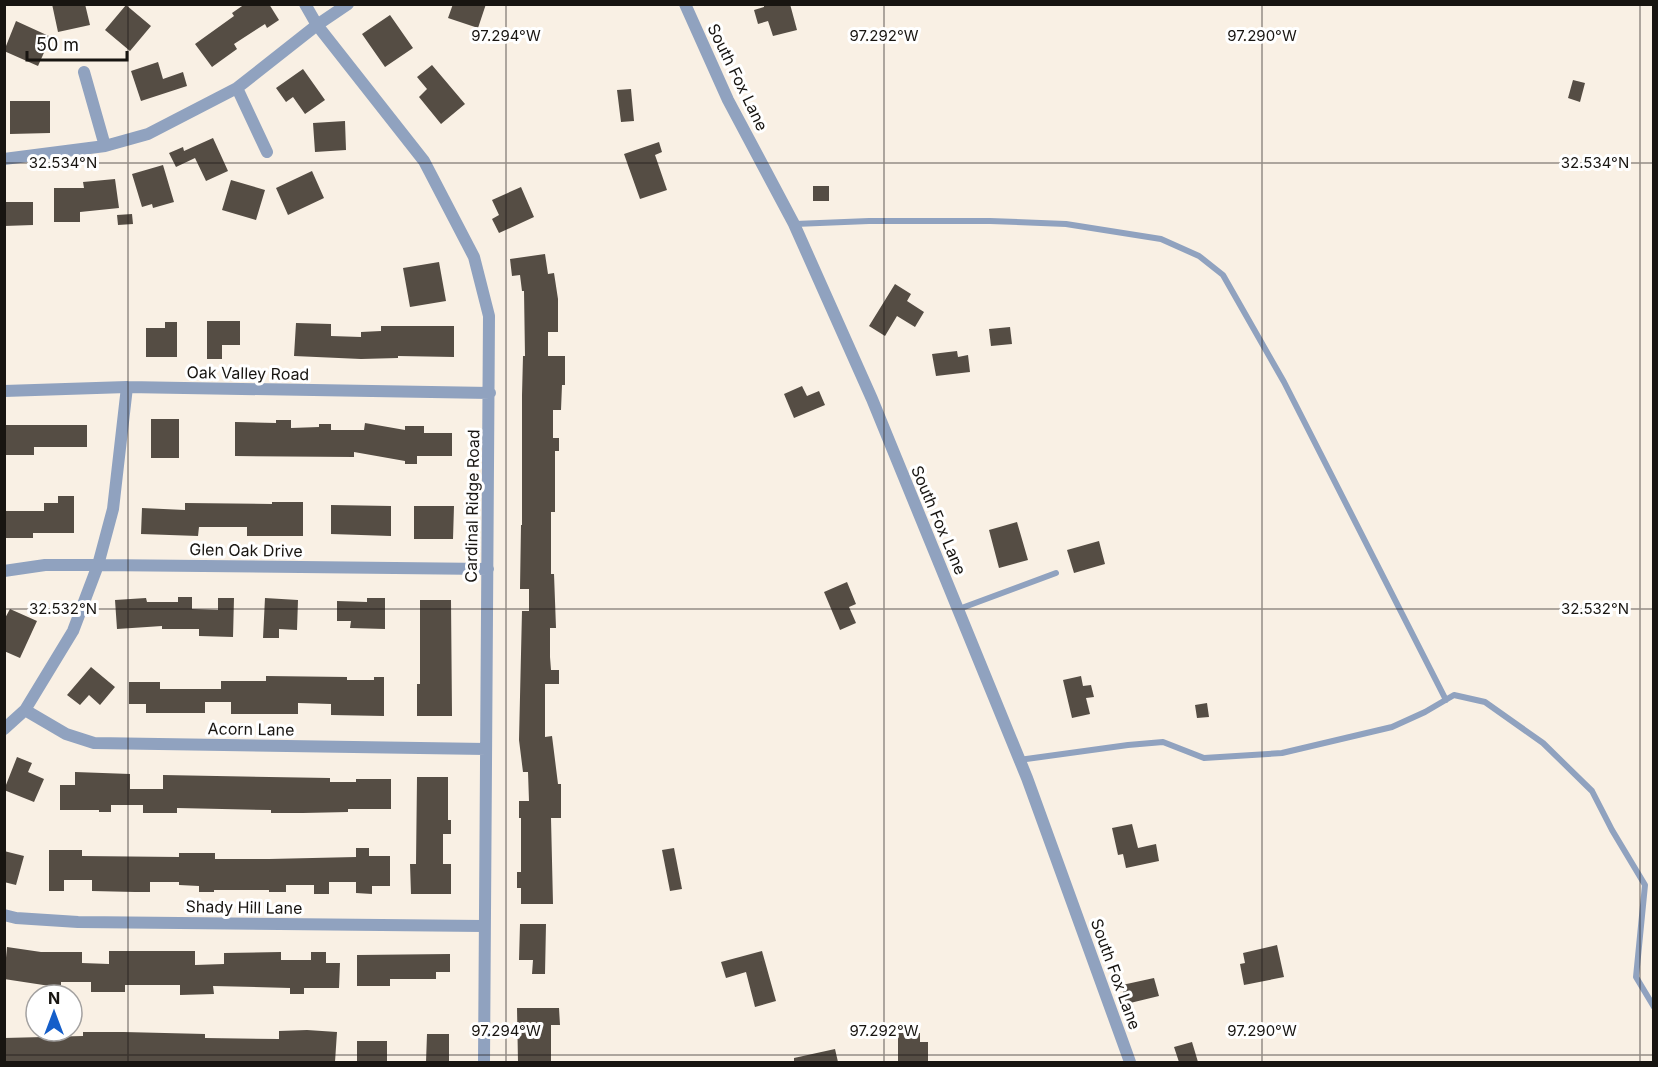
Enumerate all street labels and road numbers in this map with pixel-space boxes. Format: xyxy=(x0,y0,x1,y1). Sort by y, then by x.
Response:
street label: South Fox Lane xyxy=(703,20,773,134)
street label: Oak Valley Road xyxy=(187,362,309,384)
street label: Cardinal Ridge Road xyxy=(461,429,483,583)
street label: South Fox Lane xyxy=(907,462,971,578)
street label: Glen Oak Drive xyxy=(189,539,303,561)
street label: Acorn Lane xyxy=(207,718,295,740)
street label: Shady Hill Lane xyxy=(185,896,303,918)
street label: South Fox Lane xyxy=(1087,916,1145,1032)

